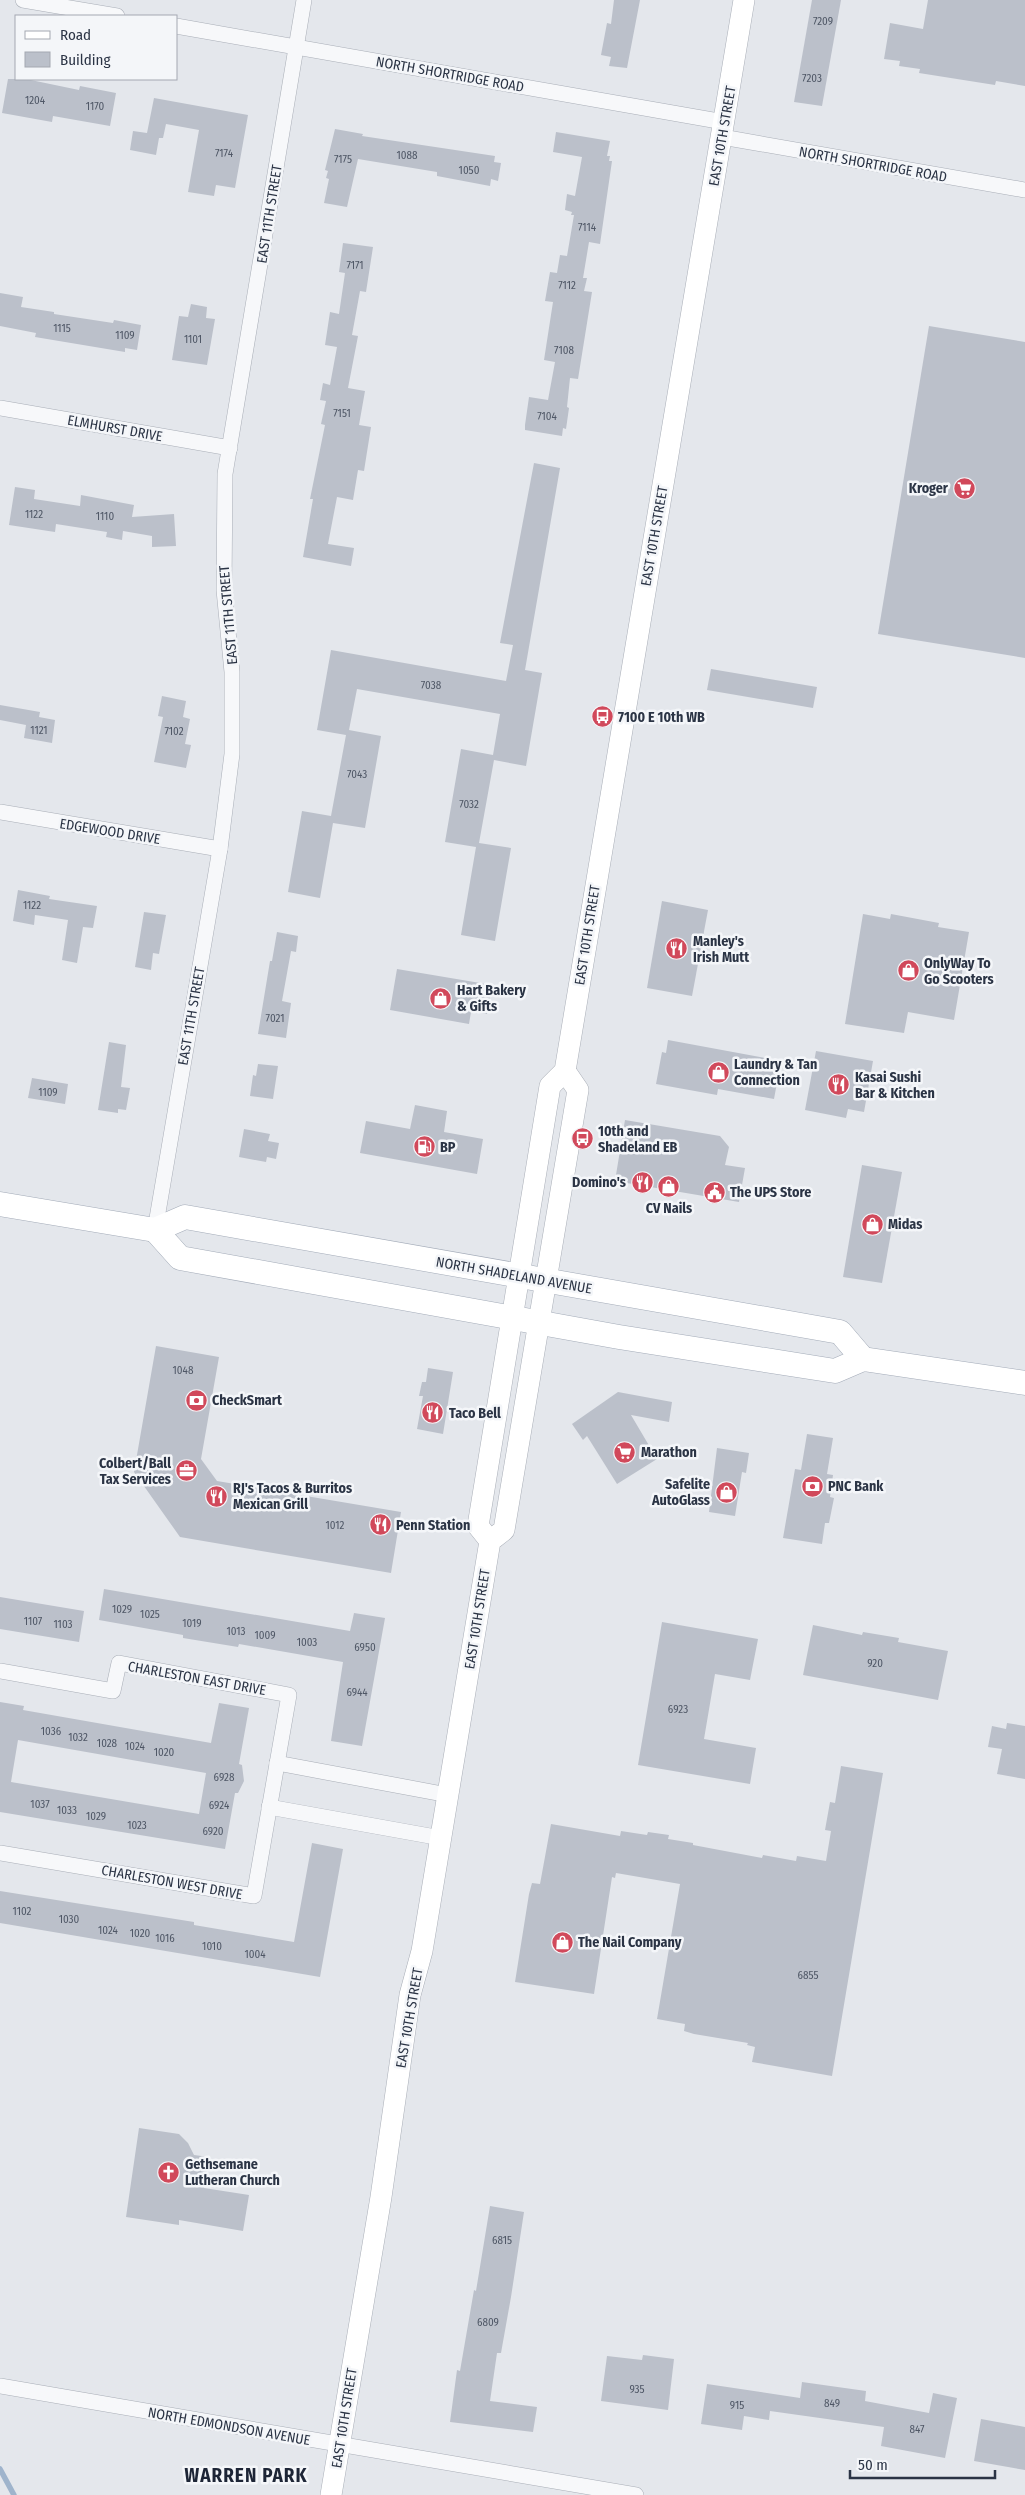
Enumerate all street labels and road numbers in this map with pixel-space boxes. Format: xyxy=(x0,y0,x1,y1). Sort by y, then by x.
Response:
street label: NORTH SHORTRIDGE ROAD xyxy=(375,53,525,96)
street label: EAST 10TH STREET xyxy=(705,84,740,187)
street label: NORTH SHORTRIDGE ROAD xyxy=(798,143,948,186)
street label: EAST 11TH STREET xyxy=(253,163,286,265)
street label: ELMHURST DRIVE xyxy=(66,412,164,445)
street label: EAST 10TH STREET xyxy=(637,484,672,587)
street label: EAST 11TH STREET xyxy=(216,564,241,665)
street label: EDGEWOOD DRIVE xyxy=(58,815,162,848)
street label: EAST 10TH STREET xyxy=(571,883,604,986)
street label: EAST 11TH STREET xyxy=(174,965,209,1067)
street label: NORTH SHADELAND AVENUE xyxy=(435,1253,594,1298)
street label: EAST 10TH STREET xyxy=(461,1567,494,1670)
street label: CHARLESTON EAST DRIVE xyxy=(127,1658,268,1699)
street label: CHARLESTON WEST DRIVE xyxy=(100,1862,244,1903)
street label: EAST 10TH STREET xyxy=(392,1966,427,2069)
street label: EAST 10TH STREET xyxy=(328,2366,361,2469)
street label: NORTH EDMONDSON AVENUE xyxy=(146,2404,312,2449)

